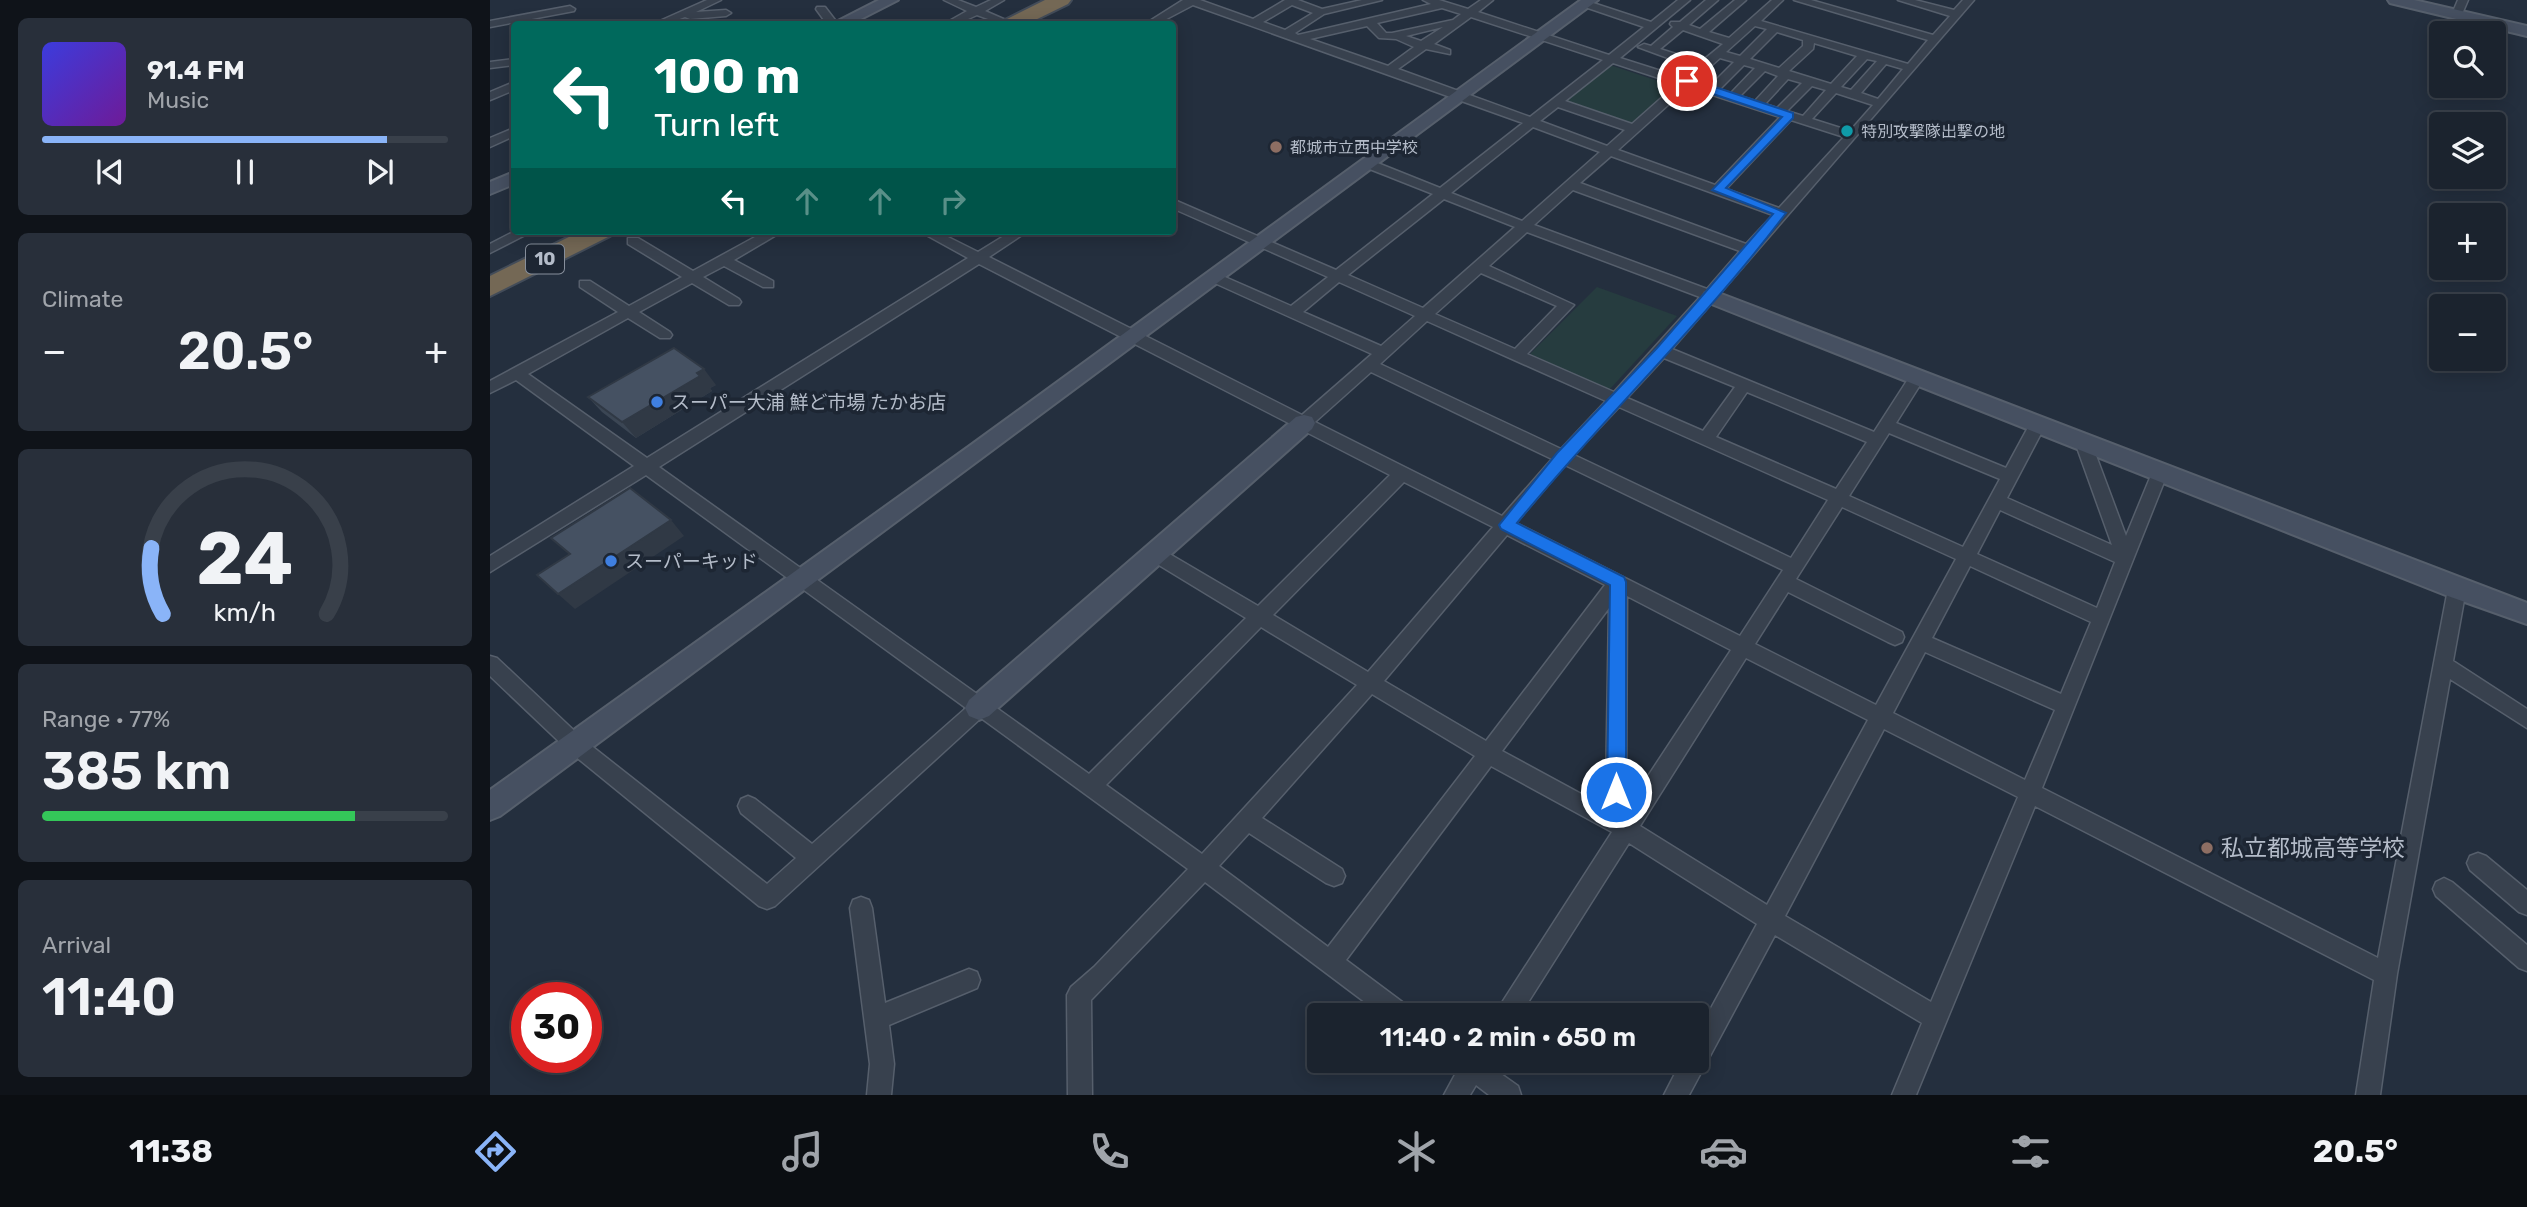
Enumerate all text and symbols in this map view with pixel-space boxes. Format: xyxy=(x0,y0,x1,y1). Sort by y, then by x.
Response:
map controls xyxy=(2429,21,2506,371)
button: search xyxy=(2429,21,2506,98)
text: 100 m xyxy=(654,47,800,105)
icon: left xyxy=(539,49,630,140)
pin xyxy=(1657,51,1717,111)
text: 91.4 FM xyxy=(147,55,245,86)
icon: arrive xyxy=(1668,62,1706,100)
text: Music xyxy=(147,86,209,114)
text: Turn left xyxy=(654,106,779,144)
button: layers xyxy=(2429,112,2506,189)
place label: 特別攻撃隊出撃の地 xyxy=(1861,122,2005,141)
marker: 特別攻撃隊出撃の地 xyxy=(1839,123,1855,139)
place label: 都城市立西中学校 xyxy=(1290,138,1418,157)
marker: 都城市立西中学校 xyxy=(1268,139,1284,155)
icon: previous xyxy=(91,153,129,191)
icon: pause xyxy=(226,153,264,191)
icon: next xyxy=(361,153,399,191)
icon: left xyxy=(715,182,753,220)
icon: ahead xyxy=(788,182,826,220)
icon: ahead xyxy=(861,182,899,220)
icon: right xyxy=(934,182,972,220)
button: + xyxy=(2429,203,2506,280)
road number: 10 xyxy=(526,244,564,274)
text: Climate xyxy=(42,285,123,313)
button: − xyxy=(2429,294,2506,371)
text: 20.5° xyxy=(178,320,313,382)
text: − xyxy=(42,328,67,374)
text: + xyxy=(424,328,448,374)
place label: スーパー大浦 鮮ど市場 たかお店 xyxy=(671,391,946,414)
marker: スーパー大浦 鮮ど市場 たかお店 xyxy=(649,394,665,410)
text: 24 xyxy=(197,516,293,602)
place label: スーパーキッド xyxy=(625,550,758,573)
marker: スーパーキッド xyxy=(603,553,619,569)
text: km/h xyxy=(214,597,276,626)
text: Range · 77% xyxy=(42,705,170,733)
text: 385 km xyxy=(42,740,231,802)
position arrow xyxy=(1579,755,1653,829)
place label: 私立都城高等学校 xyxy=(2221,834,2405,862)
marker: 私立都城高等学校 xyxy=(2199,840,2215,856)
text: Arrival xyxy=(42,931,111,959)
text: 11:40 xyxy=(42,966,176,1028)
speed limit sign: 30 xyxy=(511,982,602,1073)
text: 11:40 · 2 min · 650 m xyxy=(1380,1022,1636,1053)
icon: directions xyxy=(471,1127,520,1176)
icon: music xyxy=(778,1127,827,1176)
icon: phone xyxy=(1085,1127,1134,1176)
icon: climate xyxy=(1392,1127,1441,1176)
icon: car xyxy=(1699,1127,1748,1176)
icon: filters xyxy=(2006,1127,2055,1176)
text: 11:38 xyxy=(129,1132,213,1170)
text: 20.5° xyxy=(2313,1132,2398,1170)

